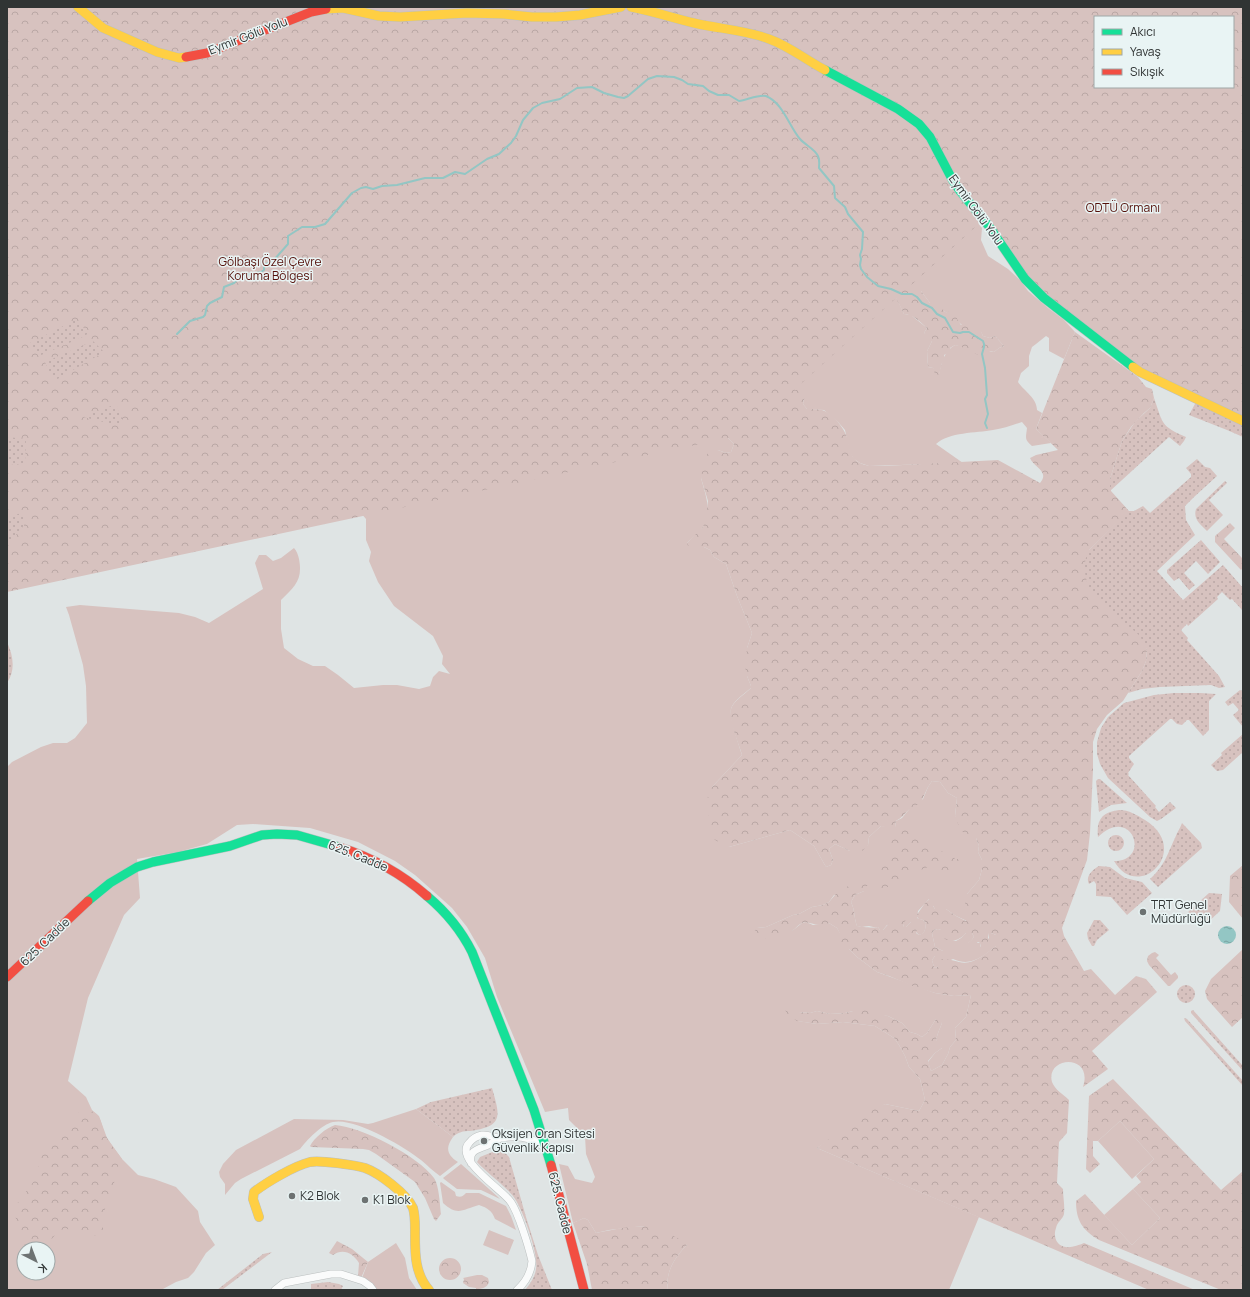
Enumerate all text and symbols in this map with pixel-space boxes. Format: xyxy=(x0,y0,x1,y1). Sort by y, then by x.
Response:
street label: Eymir Gölü Yolu xyxy=(206,13,290,58)
legend xyxy=(1094,16,1234,88)
text: Akıcı xyxy=(1130,23,1156,40)
text: Yavaş xyxy=(1130,43,1161,60)
text: Sıkışık xyxy=(1130,63,1165,80)
street label: Eymir Gölü Yolu xyxy=(945,171,1008,248)
park label: ODTÜ Ormanı xyxy=(1086,199,1160,216)
park label: Gölbaşı Özel Çevre Koruma Bölgesi xyxy=(218,253,322,284)
street label: 625. Cadde xyxy=(326,836,391,875)
place label: TRT Genel Müdürlüğü xyxy=(1151,896,1211,927)
marker: TRT Genel Müdürlüğü xyxy=(1138,907,1148,917)
street label: 625. Cadde xyxy=(16,914,73,970)
place label: Oksijen Oran Sitesi Güvenlik Kapısı xyxy=(492,1125,595,1156)
marker: Oksijen Oran Sitesi Güvenlik Kapısı xyxy=(479,1136,489,1146)
street label: 625. Cadde xyxy=(545,1170,576,1236)
place label: K2 Blok xyxy=(300,1187,341,1204)
marker: K2 Blok xyxy=(287,1191,297,1201)
place label: K1 Blok xyxy=(373,1191,411,1208)
marker: K1 Blok xyxy=(360,1195,370,1205)
north arrow xyxy=(16,1241,56,1281)
text: K xyxy=(35,1261,51,1277)

